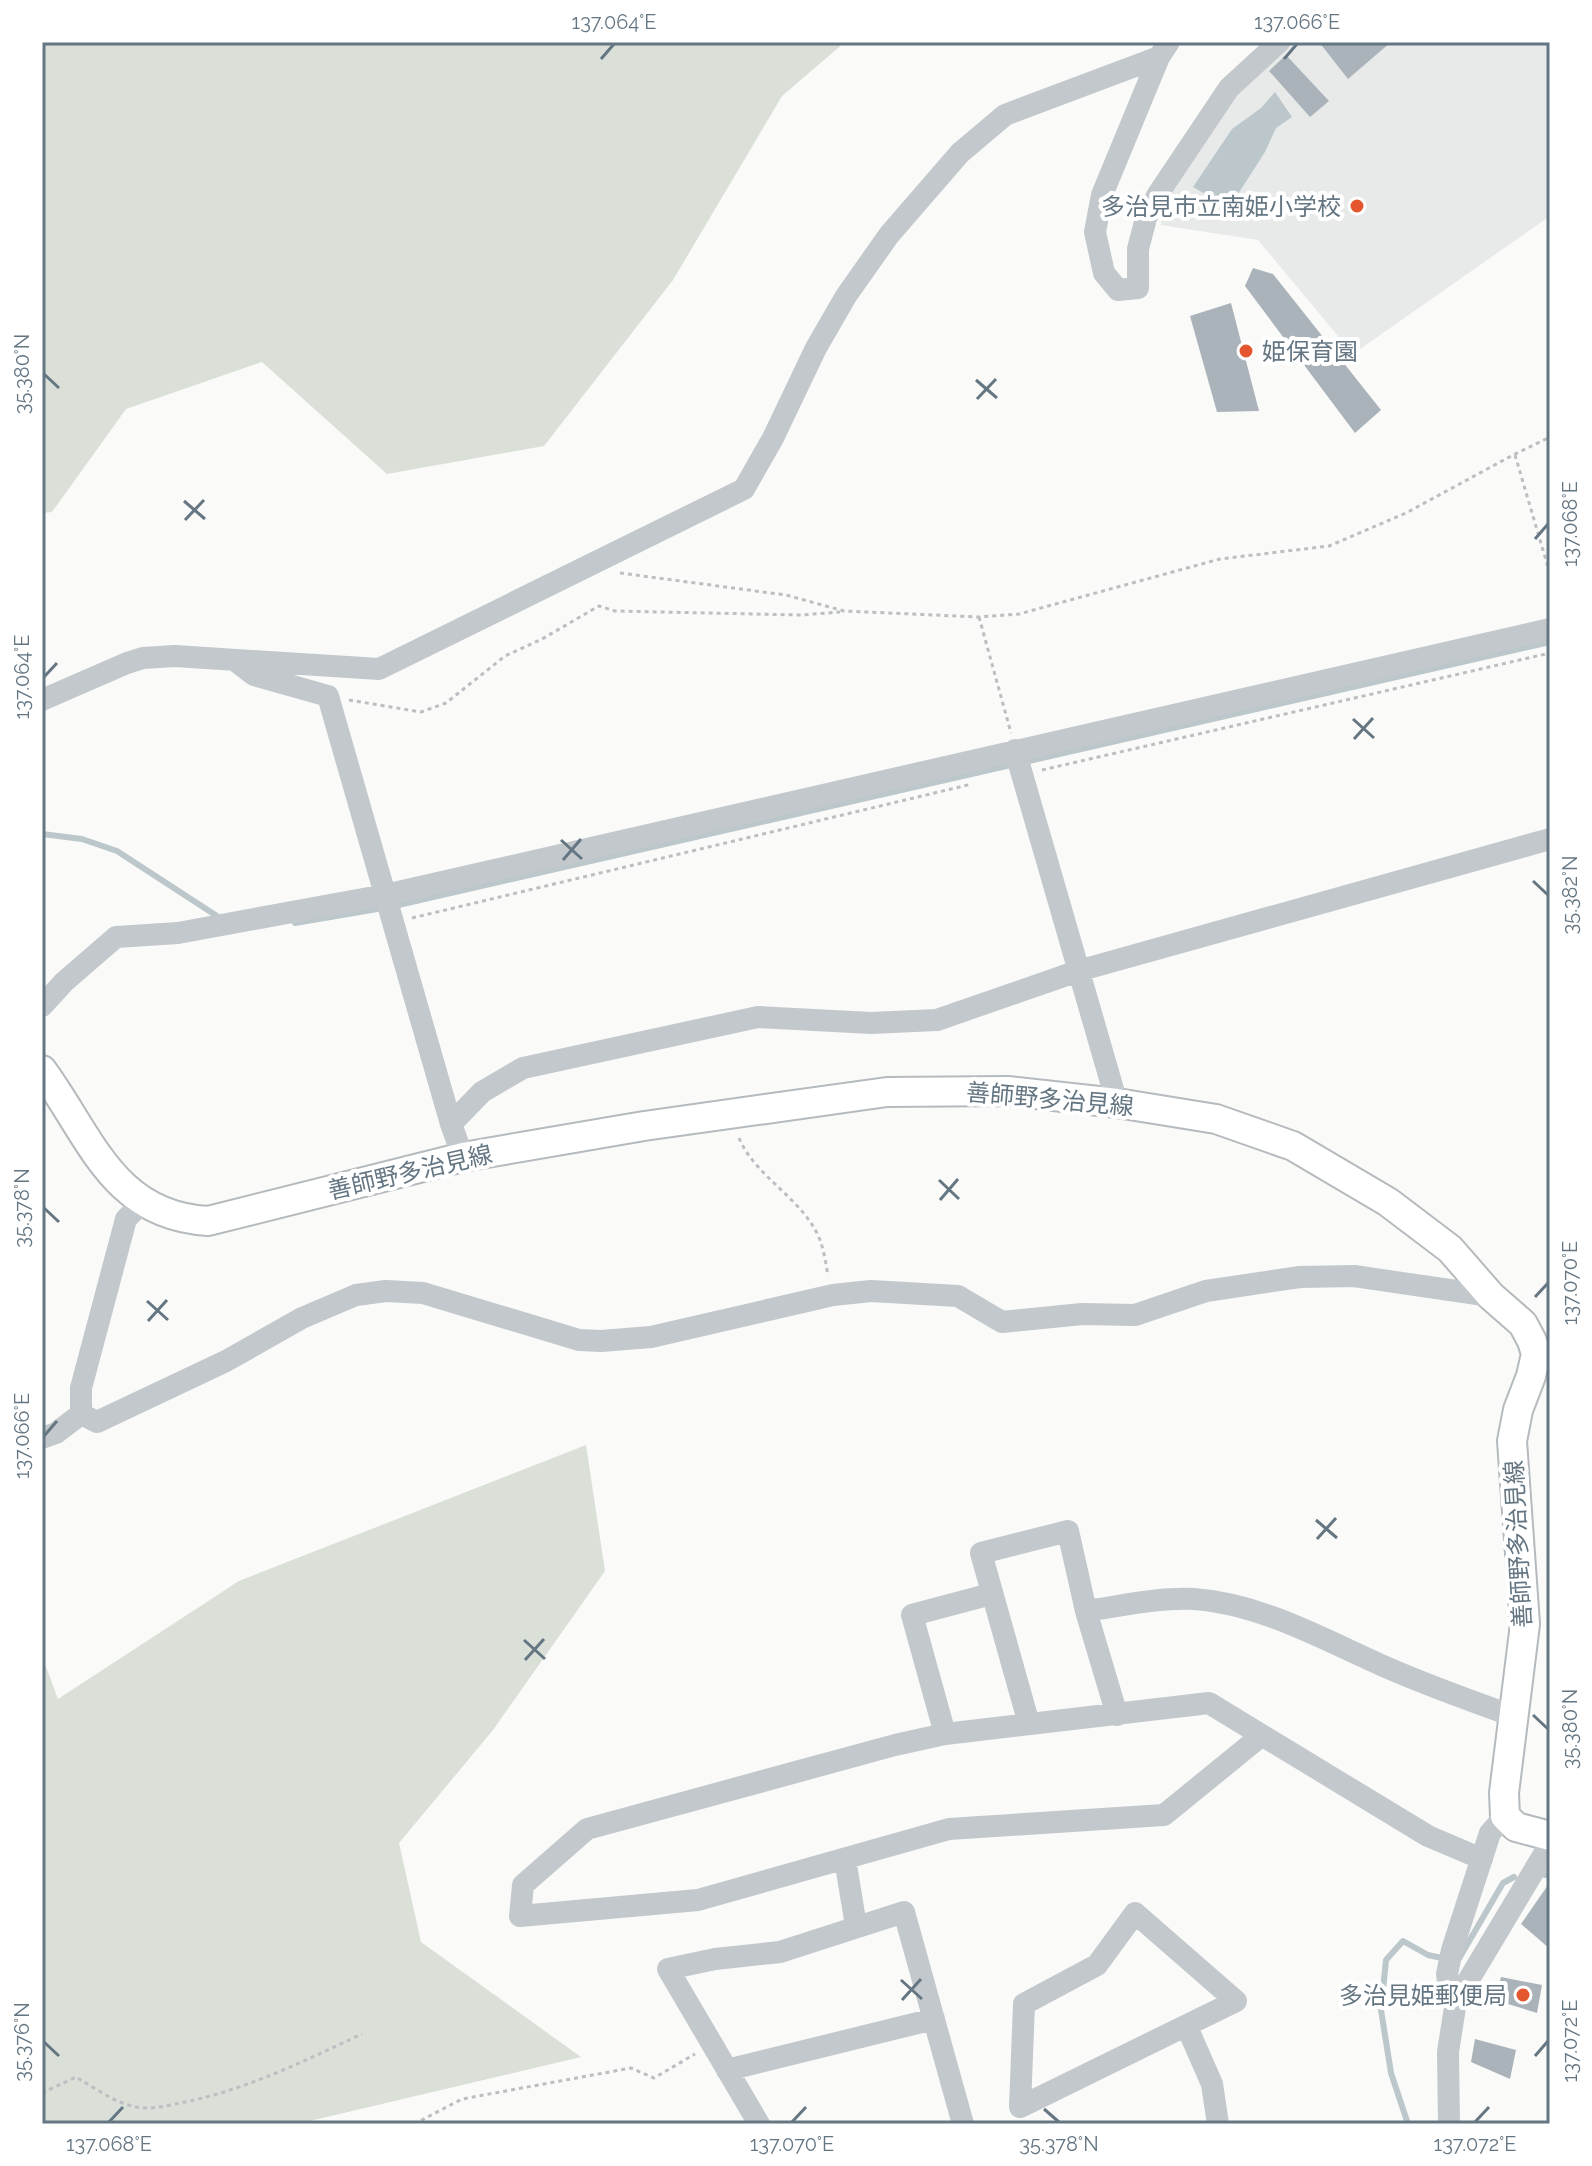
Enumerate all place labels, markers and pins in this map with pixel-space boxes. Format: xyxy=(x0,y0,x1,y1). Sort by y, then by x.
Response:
place label: 多治見市立南姫小学校 xyxy=(1101,192,1341,221)
marker: 多治見市立南姫小学校 xyxy=(1348,197,1366,215)
place label: 姫保育園 xyxy=(1262,337,1358,366)
marker: 姫保育園 xyxy=(1237,342,1255,360)
place label: 多治見姫郵便局 xyxy=(1339,1981,1507,2010)
marker: 多治見姫郵便局 xyxy=(1514,1986,1532,2004)

